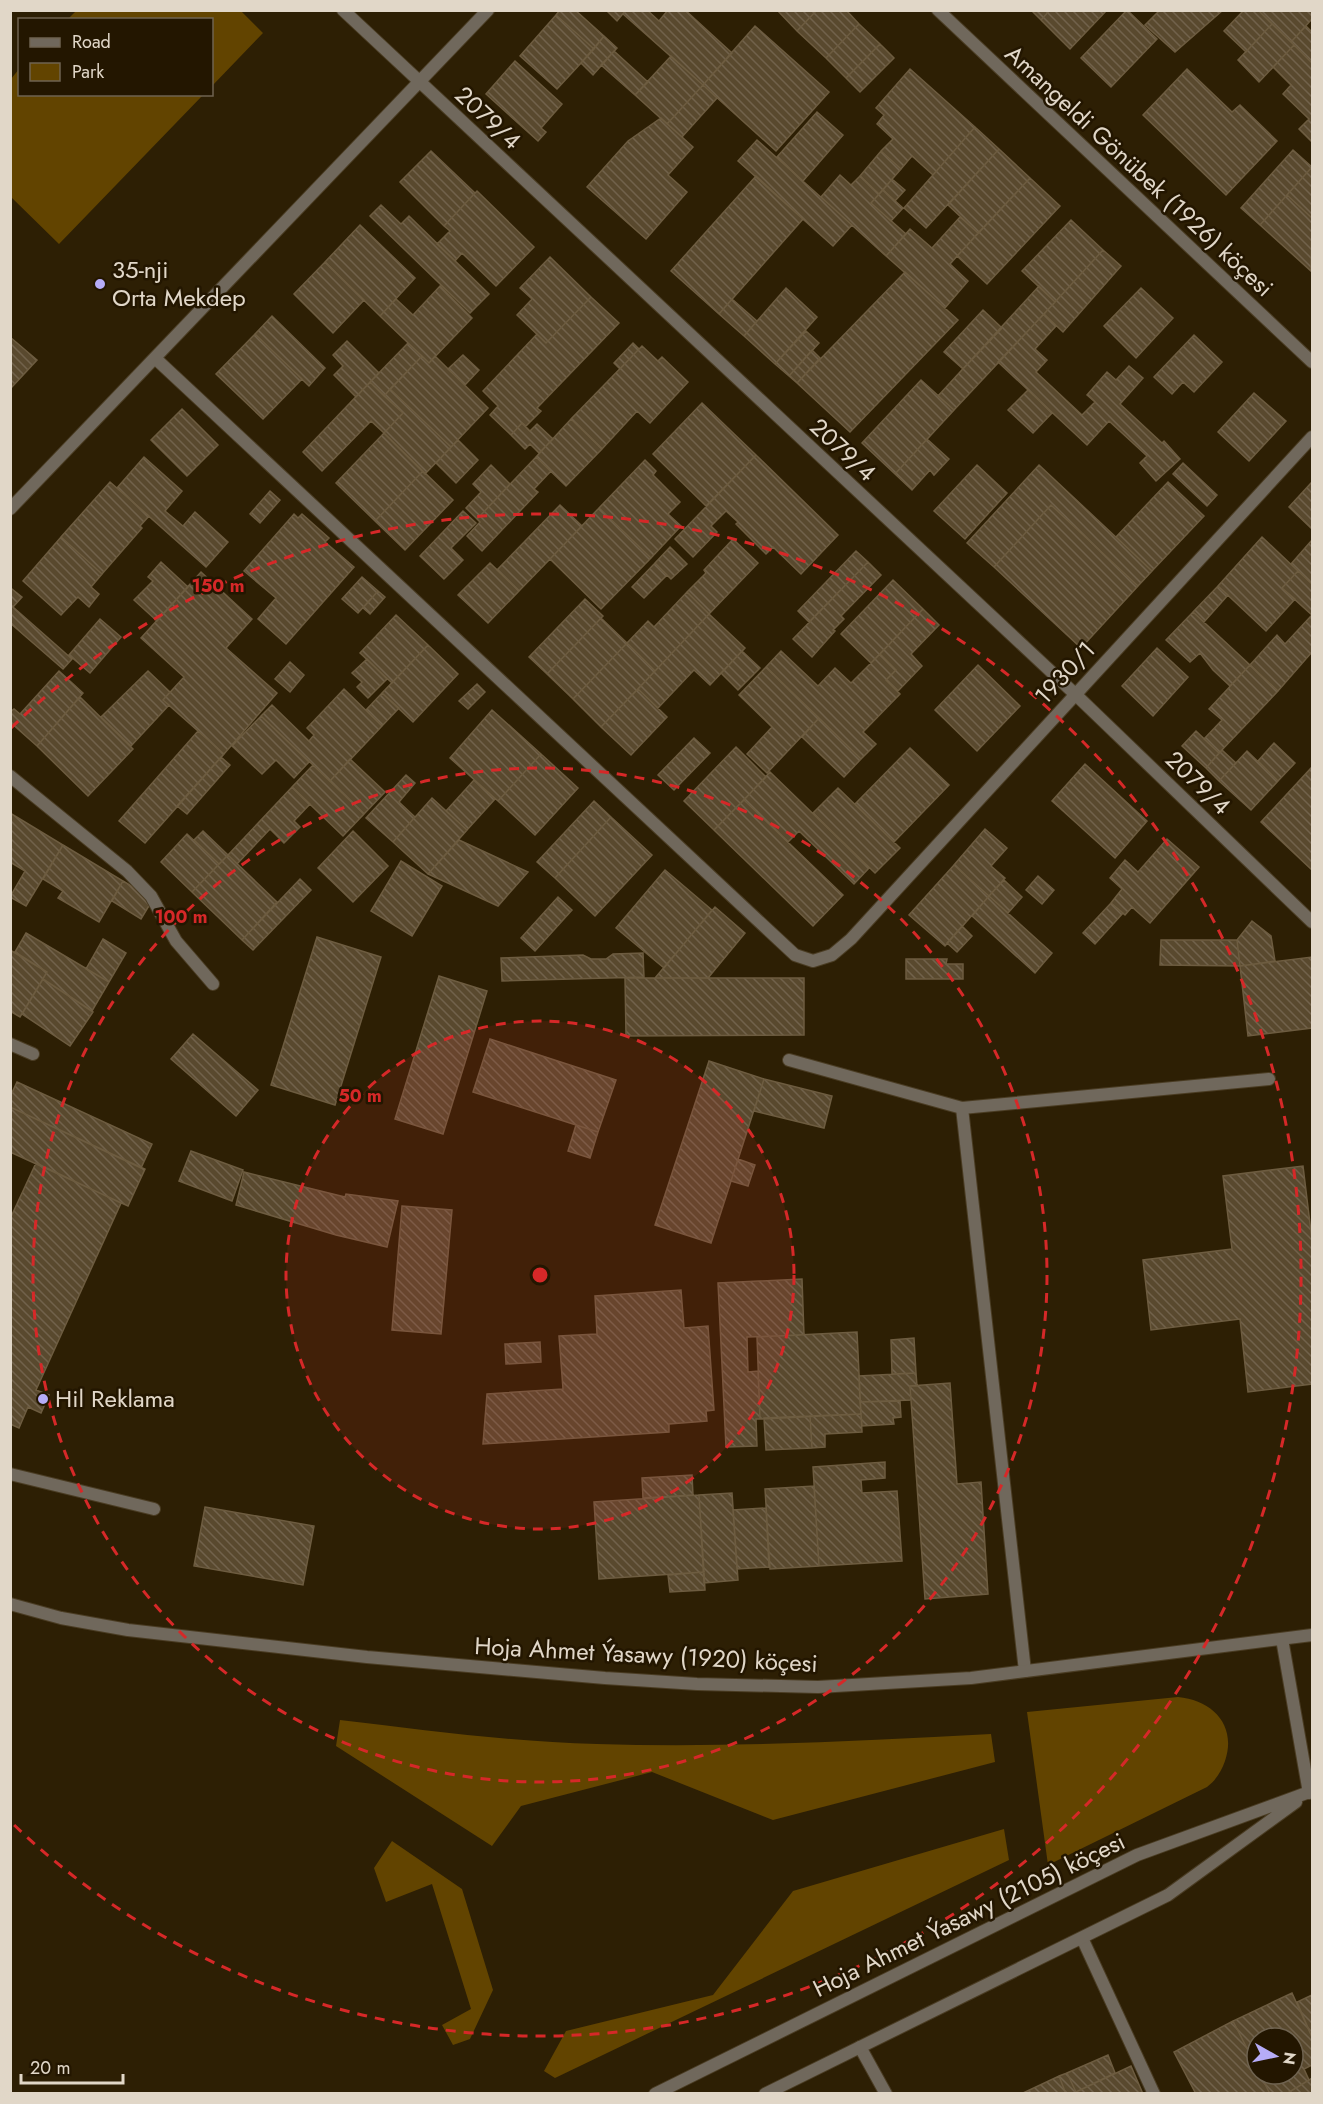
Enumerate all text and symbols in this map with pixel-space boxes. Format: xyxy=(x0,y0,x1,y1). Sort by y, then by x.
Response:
legend xyxy=(18,18,213,96)
text: Road xyxy=(72,29,111,55)
street label: Amangeldi Gönübek (1926) köçesi xyxy=(997,37,1281,305)
text: Park xyxy=(72,59,104,85)
street label: 2079/4 xyxy=(447,78,529,157)
place label: 35-nji Orta Mekdep xyxy=(112,252,246,315)
marker: 35-nji Orta Mekdep xyxy=(93,277,107,291)
street label: 2079/4 xyxy=(802,410,884,489)
text: 150 m xyxy=(192,573,244,599)
street label: 1930/1 xyxy=(1026,633,1103,712)
street label: 2079/4 xyxy=(1158,743,1239,823)
text: 100 m xyxy=(154,904,208,930)
text: 50 m xyxy=(338,1083,382,1109)
centre of rings xyxy=(530,1265,550,1285)
place label: Hil Reklama xyxy=(55,1381,175,1416)
marker: Hil Reklama xyxy=(36,1392,50,1406)
street label: Hoja Ahmet Ýasawy (1920) köçesi xyxy=(473,1628,819,1681)
street label: Hoja Ahmet Ýasawy (2105) köçesi xyxy=(807,1824,1131,2006)
north arrow xyxy=(1245,2026,1305,2086)
scale bar xyxy=(21,2047,123,2085)
text: N xyxy=(1277,2050,1302,2066)
text: 20 m xyxy=(30,2055,70,2081)

